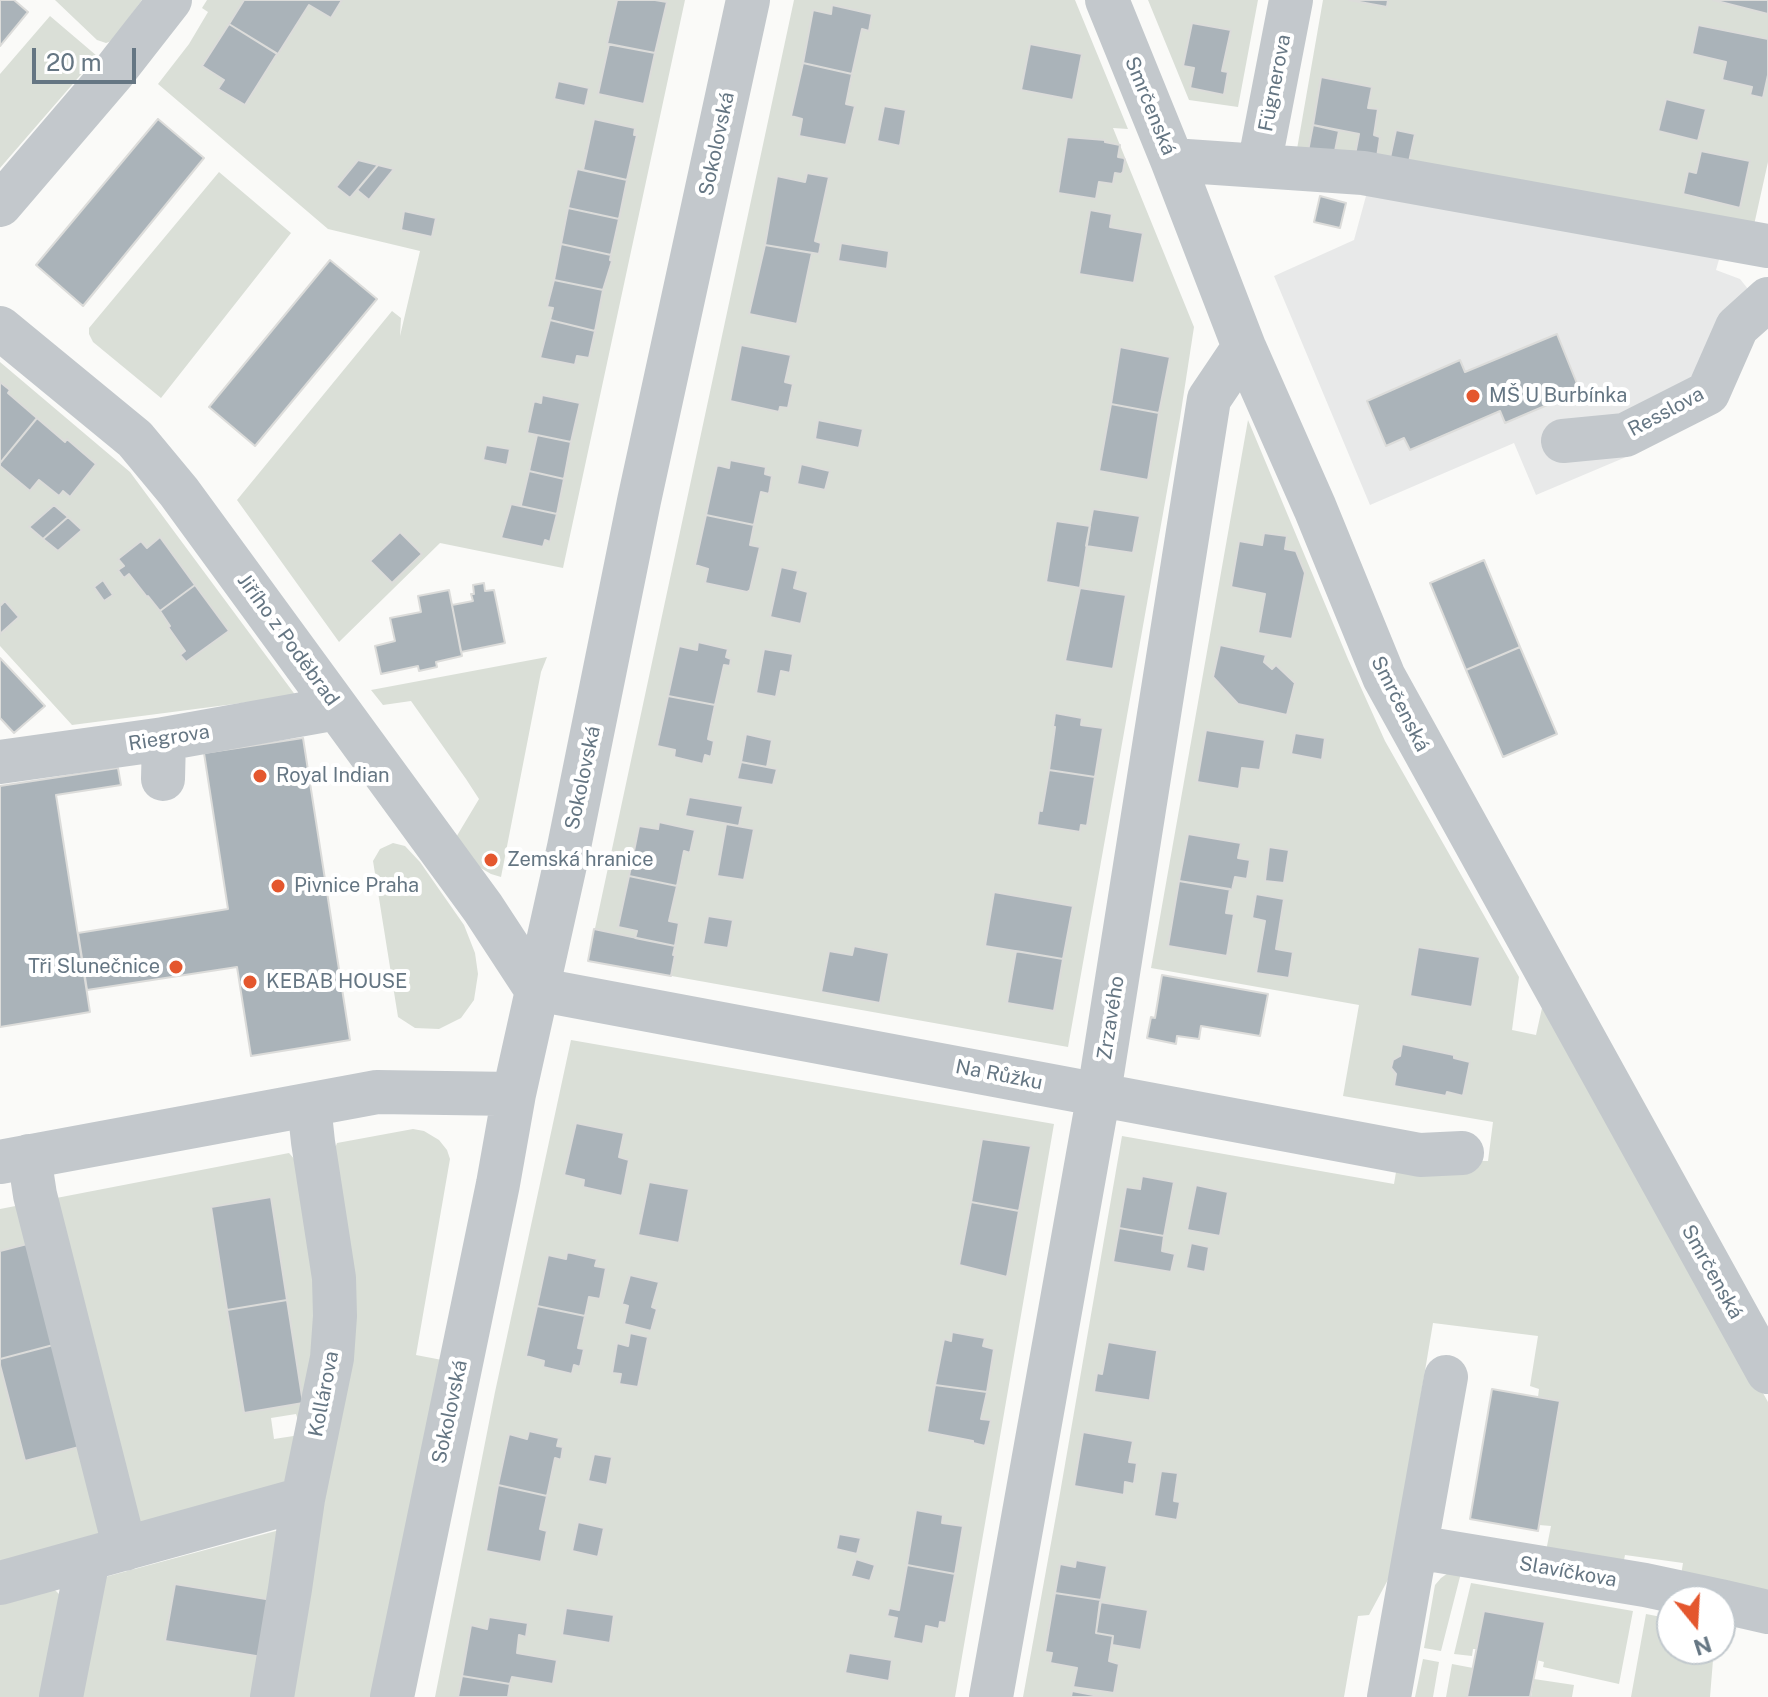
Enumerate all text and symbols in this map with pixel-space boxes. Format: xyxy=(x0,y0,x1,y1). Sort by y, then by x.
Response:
scale bar xyxy=(36,32,140,82)
street label: Fügnerova xyxy=(1254,32,1296,134)
text: 20 m xyxy=(46,48,102,76)
street label: Smrčenská xyxy=(1119,53,1181,159)
street label: Sokolovská xyxy=(694,90,740,198)
street label: Resslova xyxy=(1624,382,1708,442)
place label: MŠ U Burbínka xyxy=(1489,384,1627,408)
marker: MŠ U Burbínka xyxy=(1464,387,1482,405)
street label: Jiřího z Poděbrad xyxy=(232,569,344,711)
street label: Smrčenská xyxy=(1366,652,1434,756)
street label: Riegrova xyxy=(127,720,211,756)
street label: Sokolovská xyxy=(560,724,606,832)
place label: Royal Indian xyxy=(276,764,390,788)
marker: Royal Indian xyxy=(251,767,269,785)
place label: Zemská hranice xyxy=(507,848,654,872)
marker: Zemská hranice xyxy=(482,851,500,869)
place label: Pivnice Praha xyxy=(294,874,419,898)
marker: Pivnice Praha xyxy=(269,877,287,895)
place label: Tři Slunečnice xyxy=(28,955,160,979)
marker: Tři Slunečnice xyxy=(167,958,185,976)
place label: KEBAB HOUSE xyxy=(266,970,407,994)
marker: KEBAB HOUSE xyxy=(241,973,259,991)
street label: Zrzavého xyxy=(1093,974,1129,1062)
street label: Na Růžku xyxy=(953,1055,1045,1095)
street label: Smrčenská xyxy=(1676,1221,1748,1323)
street label: Kollárova xyxy=(304,1349,344,1439)
street label: Sokolovská xyxy=(427,1358,473,1466)
street label: Slavíčkova xyxy=(1517,1552,1619,1592)
north arrow xyxy=(1656,1585,1736,1665)
text: N xyxy=(1691,1631,1715,1661)

